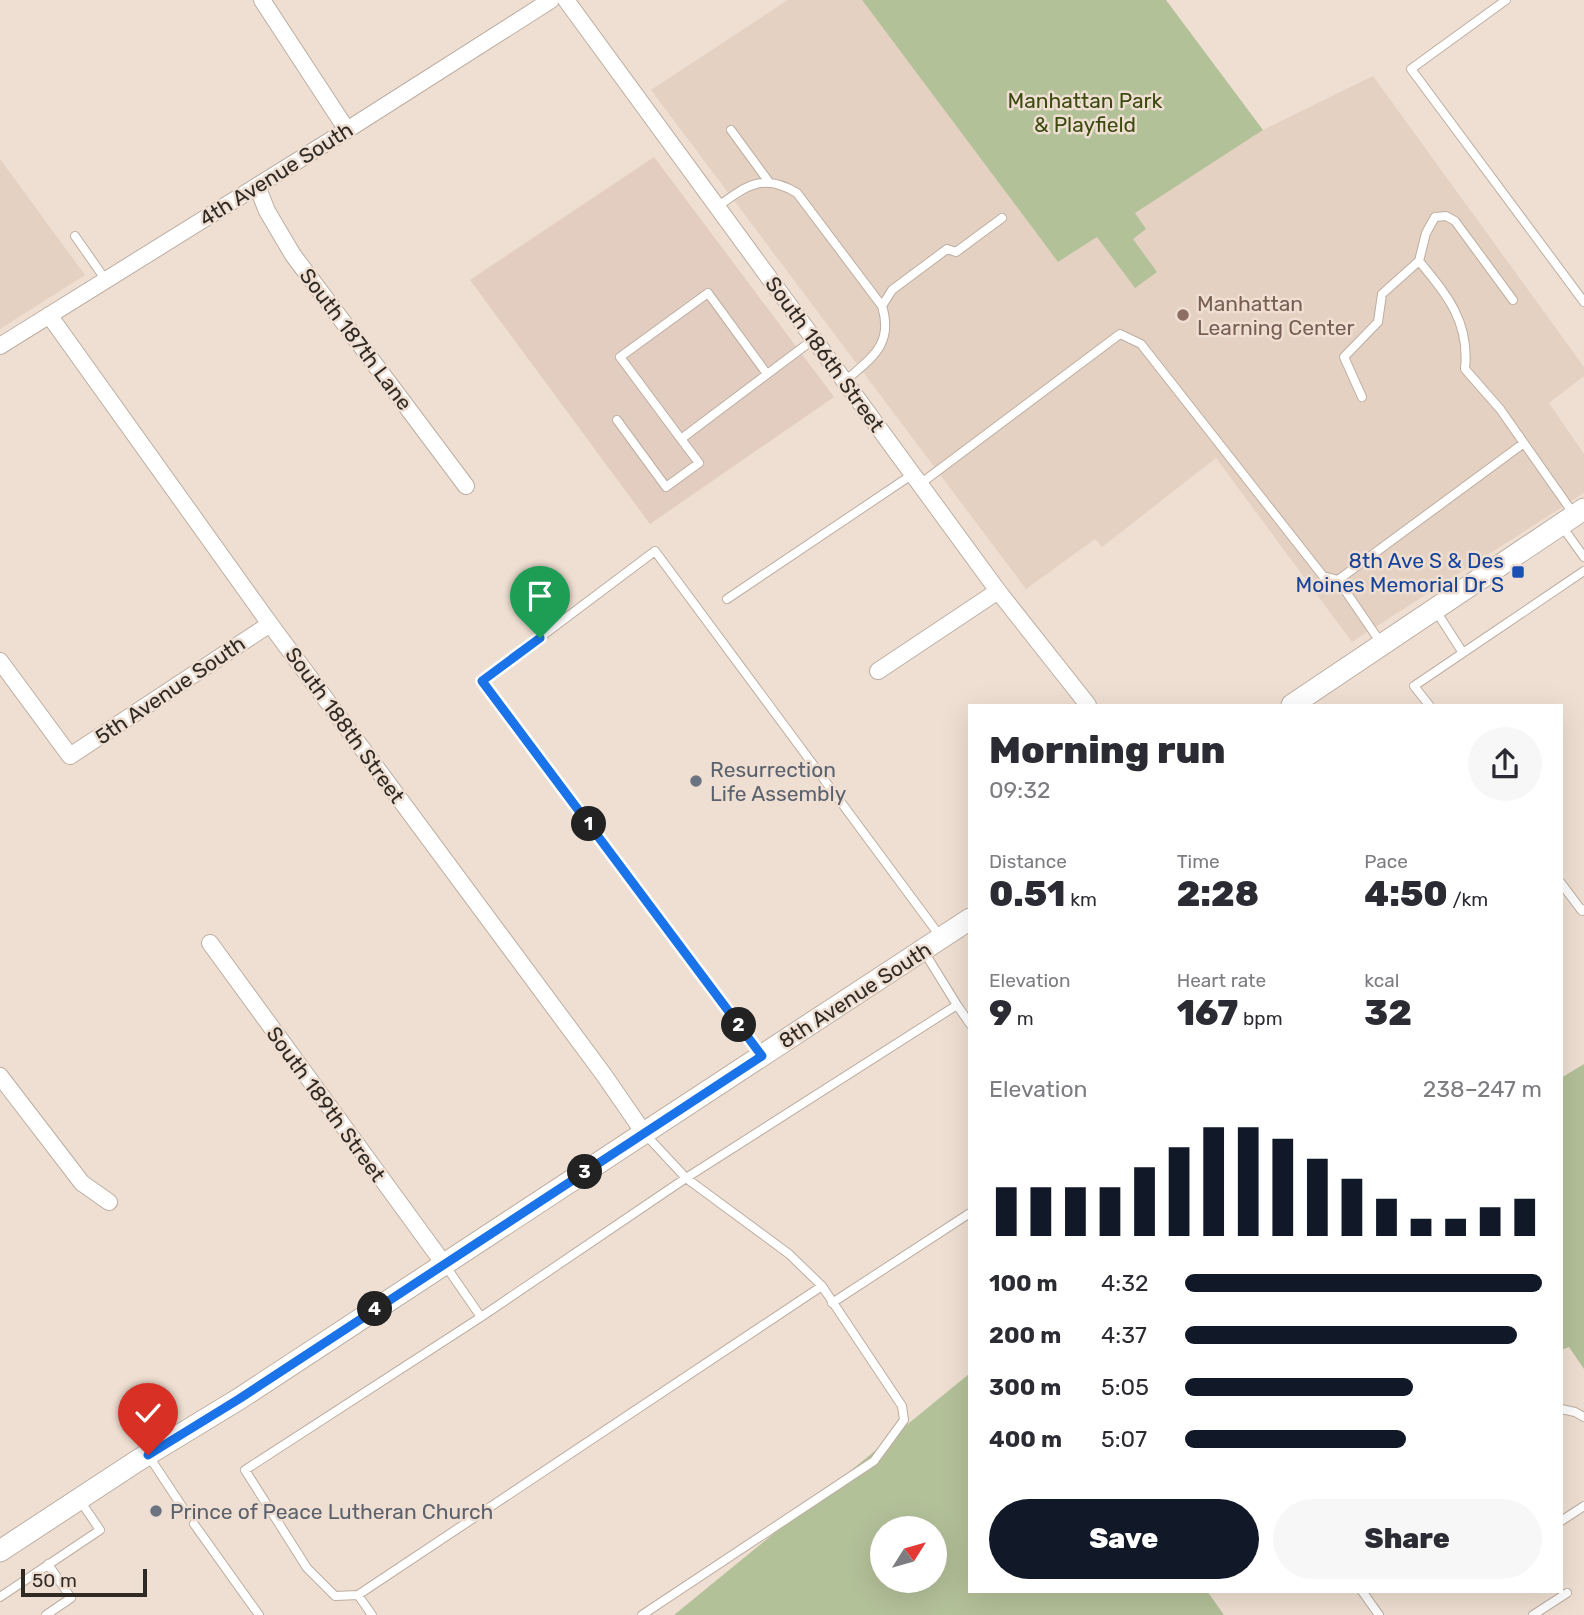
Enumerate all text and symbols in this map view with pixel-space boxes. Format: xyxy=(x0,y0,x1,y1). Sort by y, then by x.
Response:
park label: Manhattan Park & Playfield xyxy=(1008,88,1163,137)
street label: 4th Avenue South xyxy=(195,117,357,231)
street label: South 187th Lane xyxy=(295,263,417,415)
street label: South 186th Street xyxy=(760,272,890,436)
place label: Manhattan Learning Center xyxy=(1197,291,1354,340)
marker: Manhattan Learning Center xyxy=(1175,307,1191,323)
place label: 8th Ave S & Des Moines Memorial Dr S xyxy=(1296,548,1504,597)
marker: 8th Ave S & Des Moines Memorial Dr S xyxy=(1510,564,1526,580)
pin xyxy=(510,566,570,638)
icon: arrive xyxy=(521,577,559,615)
street label: 5th Avenue South xyxy=(90,631,250,749)
street label: South 188th Street xyxy=(280,642,410,808)
text: Morning run xyxy=(989,727,1226,773)
button: share xyxy=(1468,727,1542,801)
place label: Resurrection Life Assembly xyxy=(710,757,847,806)
marker: Resurrection Life Assembly xyxy=(688,773,704,789)
text: 09:32 xyxy=(989,776,1050,804)
pin: 1 xyxy=(572,806,606,842)
text: 1 xyxy=(584,812,593,835)
text: Distance xyxy=(989,850,1067,873)
text: Time xyxy=(1177,850,1220,873)
text: Pace xyxy=(1364,850,1408,873)
text: 0.51 xyxy=(989,873,1065,915)
text: 2:28 xyxy=(1177,873,1259,915)
text: 4:50 xyxy=(1364,873,1448,915)
text: km xyxy=(1065,888,1097,911)
text: /km xyxy=(1448,888,1488,911)
street label: 8th Avenue South xyxy=(774,936,936,1054)
text: Elevation xyxy=(989,969,1070,992)
text: Heart rate xyxy=(1177,969,1266,992)
text: kcal xyxy=(1364,969,1399,992)
text: 9 xyxy=(989,992,1012,1034)
text: 167 xyxy=(1177,992,1238,1034)
text: 32 xyxy=(1364,992,1412,1034)
pin: 2 xyxy=(722,1007,756,1042)
text: m xyxy=(1012,1007,1034,1030)
text: bpm xyxy=(1238,1007,1283,1030)
text: 2 xyxy=(732,1013,745,1036)
street label: South 189th Street xyxy=(261,1022,391,1186)
text: Elevation xyxy=(989,1075,1088,1103)
text: 238–247 m xyxy=(1423,1075,1542,1103)
pin: 3 xyxy=(568,1154,602,1190)
text: 3 xyxy=(578,1160,591,1183)
text: 100 m xyxy=(989,1269,1058,1297)
text: 4:32 xyxy=(1101,1269,1149,1297)
pin: 4 xyxy=(358,1292,392,1326)
text: 4 xyxy=(368,1297,381,1320)
text: 200 m xyxy=(989,1321,1061,1349)
text: 4:37 xyxy=(1101,1321,1147,1349)
text: 300 m xyxy=(989,1373,1061,1401)
text: 5:05 xyxy=(1101,1373,1149,1401)
pin xyxy=(118,1383,178,1455)
icon: check xyxy=(129,1394,167,1432)
text: 400 m xyxy=(989,1425,1062,1453)
text: 5:07 xyxy=(1101,1425,1147,1453)
place label: Prince of Peace Lutheran Church xyxy=(170,1499,493,1524)
button: Save xyxy=(989,1499,1259,1579)
button: Share xyxy=(1273,1499,1542,1579)
marker: Prince of Peace Lutheran Church xyxy=(148,1503,164,1519)
north arrow xyxy=(870,1516,947,1592)
map controls xyxy=(870,1516,947,1593)
scale bar xyxy=(21,1566,147,1598)
text: 50 m xyxy=(32,1569,77,1592)

